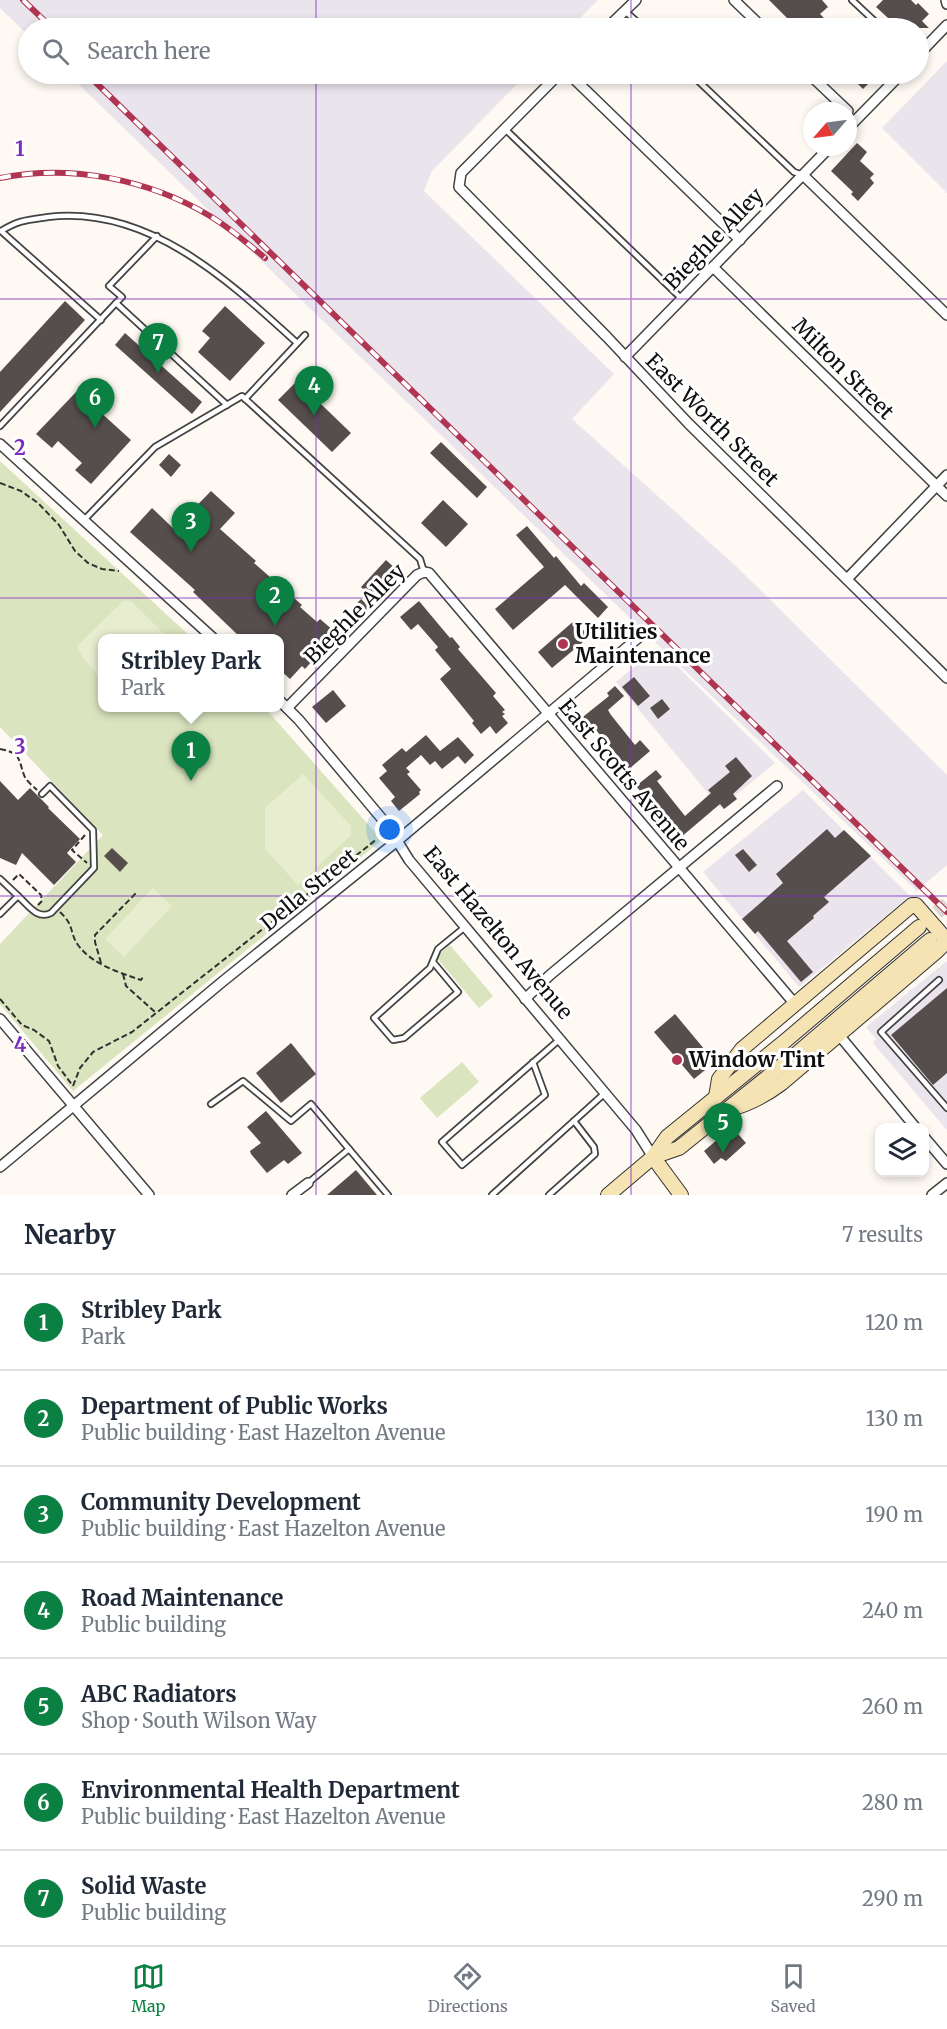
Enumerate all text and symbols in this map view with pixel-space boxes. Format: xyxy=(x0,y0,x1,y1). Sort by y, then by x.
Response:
search box xyxy=(18,18,929,84)
icon: search xyxy=(39,35,72,68)
text: Search here xyxy=(87,37,210,65)
north arrow xyxy=(803,102,857,156)
text: 1 xyxy=(15,136,25,161)
street label: Bieghle Alley xyxy=(658,181,770,295)
street label: Milton Street xyxy=(787,312,900,425)
pin: 7 xyxy=(138,324,178,373)
street label: East Worth Street xyxy=(640,347,785,492)
pin: 4 xyxy=(294,366,334,416)
pin: 6 xyxy=(76,378,115,428)
text: 2 xyxy=(14,435,26,460)
pin: 3 xyxy=(172,502,210,552)
street label: Bieghle Alley xyxy=(298,557,411,670)
pin: 2 xyxy=(256,576,294,626)
place label: Utilities Maintenance xyxy=(575,618,711,669)
popup xyxy=(98,634,284,712)
marker: Utilities Maintenance xyxy=(556,637,570,651)
text: Stribley Park xyxy=(121,647,261,675)
text: Park xyxy=(121,675,165,700)
street label: East Scotts Avenue xyxy=(553,693,696,856)
pin: 1 xyxy=(172,732,210,781)
text: 3 xyxy=(14,734,26,759)
your location xyxy=(375,815,404,844)
street label: East Hazelton Avenue xyxy=(418,841,579,1025)
street label: Della Street xyxy=(255,842,362,937)
text: 4 xyxy=(14,1032,27,1057)
place label: Window Tint xyxy=(688,1046,825,1073)
marker: Window Tint xyxy=(670,1053,684,1067)
pin: 5 xyxy=(704,1104,742,1153)
map controls xyxy=(875,1123,929,1177)
button: layers xyxy=(875,1123,929,1177)
text: Nearby xyxy=(24,1218,116,1251)
text: 7 results xyxy=(842,1222,923,1247)
text: Stribley Park xyxy=(81,1296,222,1324)
text: 1 xyxy=(39,1310,48,1335)
text: 120 m xyxy=(865,1310,923,1335)
text: Park xyxy=(81,1324,125,1349)
text: Department of Public Works xyxy=(81,1392,388,1420)
text: 2 xyxy=(38,1406,49,1431)
text: 130 m xyxy=(866,1406,923,1431)
text: Public building · East Hazelton Avenue xyxy=(81,1420,445,1445)
text: Community Development xyxy=(81,1488,361,1516)
text: 3 xyxy=(38,1502,49,1527)
text: 190 m xyxy=(865,1502,923,1527)
text: Public building · East Hazelton Avenue xyxy=(81,1516,445,1541)
text: Road Maintenance xyxy=(81,1584,283,1612)
text: 4 xyxy=(37,1598,50,1623)
text: 240 m xyxy=(862,1598,923,1623)
text: Public building xyxy=(81,1612,226,1637)
text: ABC Radiators xyxy=(81,1680,237,1708)
text: 5 xyxy=(38,1694,49,1719)
text: 260 m xyxy=(862,1694,923,1719)
text: Shop · South Wilson Way xyxy=(81,1708,317,1733)
text: Environmental Health Department xyxy=(81,1776,460,1804)
text: 6 xyxy=(37,1790,50,1815)
text: 280 m xyxy=(862,1790,923,1815)
text: Public building · East Hazelton Avenue xyxy=(81,1804,445,1829)
text: Solid Waste xyxy=(81,1872,206,1900)
text: 7 xyxy=(38,1886,50,1911)
text: 290 m xyxy=(862,1886,923,1911)
text: Public building xyxy=(81,1900,226,1925)
tab: Map xyxy=(131,1960,165,2016)
tab: Directions xyxy=(428,1960,508,2016)
tab: Saved xyxy=(770,1960,816,2016)

